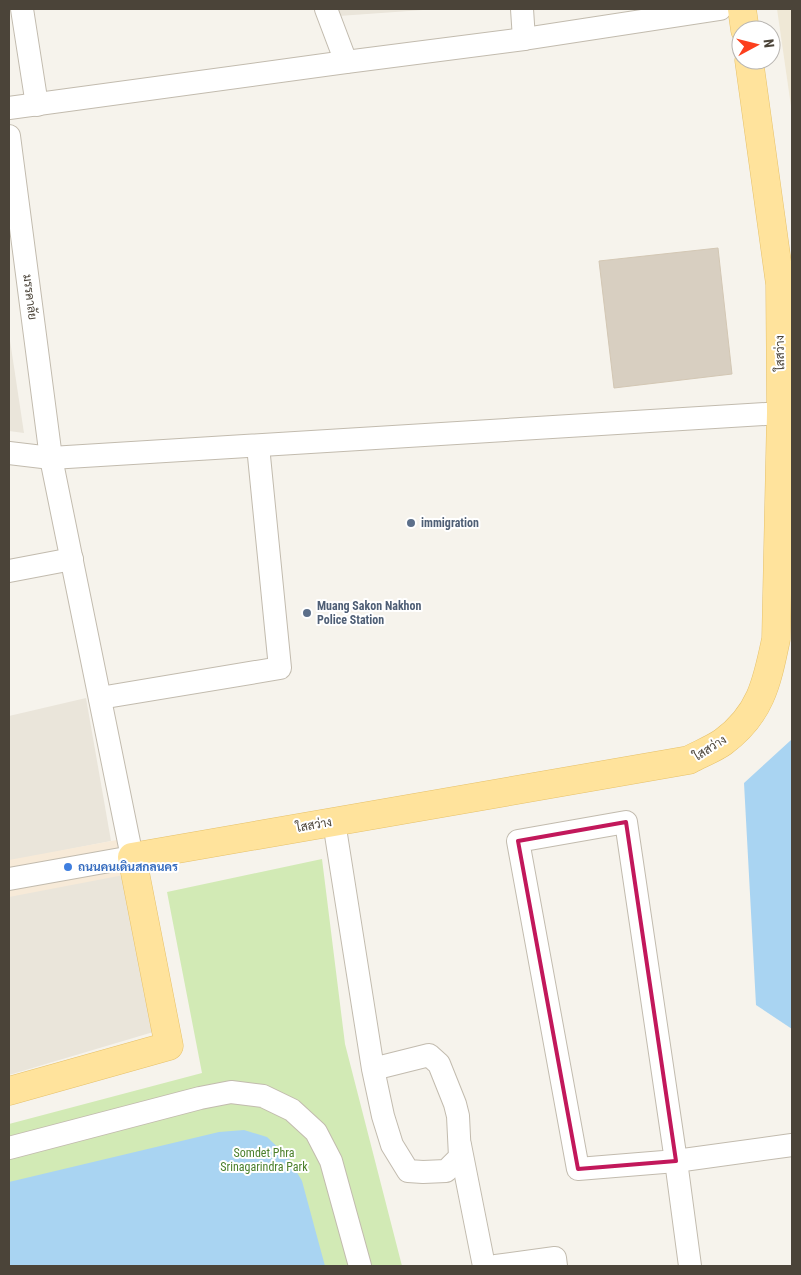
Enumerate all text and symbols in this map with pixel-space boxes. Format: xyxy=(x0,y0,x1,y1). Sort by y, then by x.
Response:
north arrow xyxy=(731,20,781,70)
text: N xyxy=(760,38,777,49)
street label: มรรคาลัย xyxy=(20,273,40,321)
street label: ใสสว่าง xyxy=(772,335,787,372)
place label: immigration xyxy=(421,516,479,530)
marker: immigration xyxy=(405,517,417,529)
place label: Muang Sakon Nakhon Police Station xyxy=(317,599,421,627)
marker: Muang Sakon Nakhon Police Station xyxy=(301,607,313,619)
street label: ใสสว่าง xyxy=(690,732,729,764)
street label: ใสสว่าง xyxy=(294,814,333,835)
place label: ถนนคนเดินสกลนคร xyxy=(78,860,178,874)
marker: ถนนคนเดินสกลนคร xyxy=(62,861,74,873)
park label: Somdet Phra Srinagarindra Park xyxy=(220,1146,308,1174)

